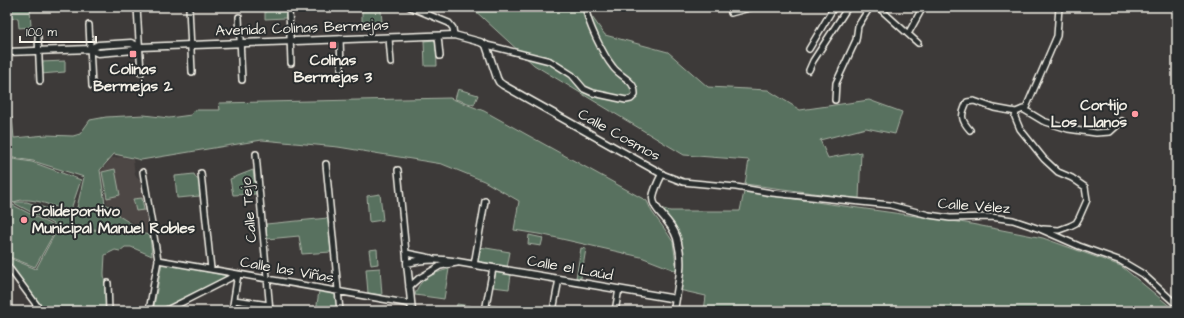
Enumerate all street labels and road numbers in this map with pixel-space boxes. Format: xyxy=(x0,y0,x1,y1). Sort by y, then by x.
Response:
street label: Avenida Colinas Bermejas xyxy=(215,14,390,42)
street label: Calle Cosmos xyxy=(574,104,664,167)
street label: Calle Tejo xyxy=(236,176,262,244)
street label: Calle Vélez xyxy=(937,193,1011,219)
street label: Calle el Laúd xyxy=(525,250,615,286)
street label: Calle las Viñas xyxy=(238,251,336,289)

